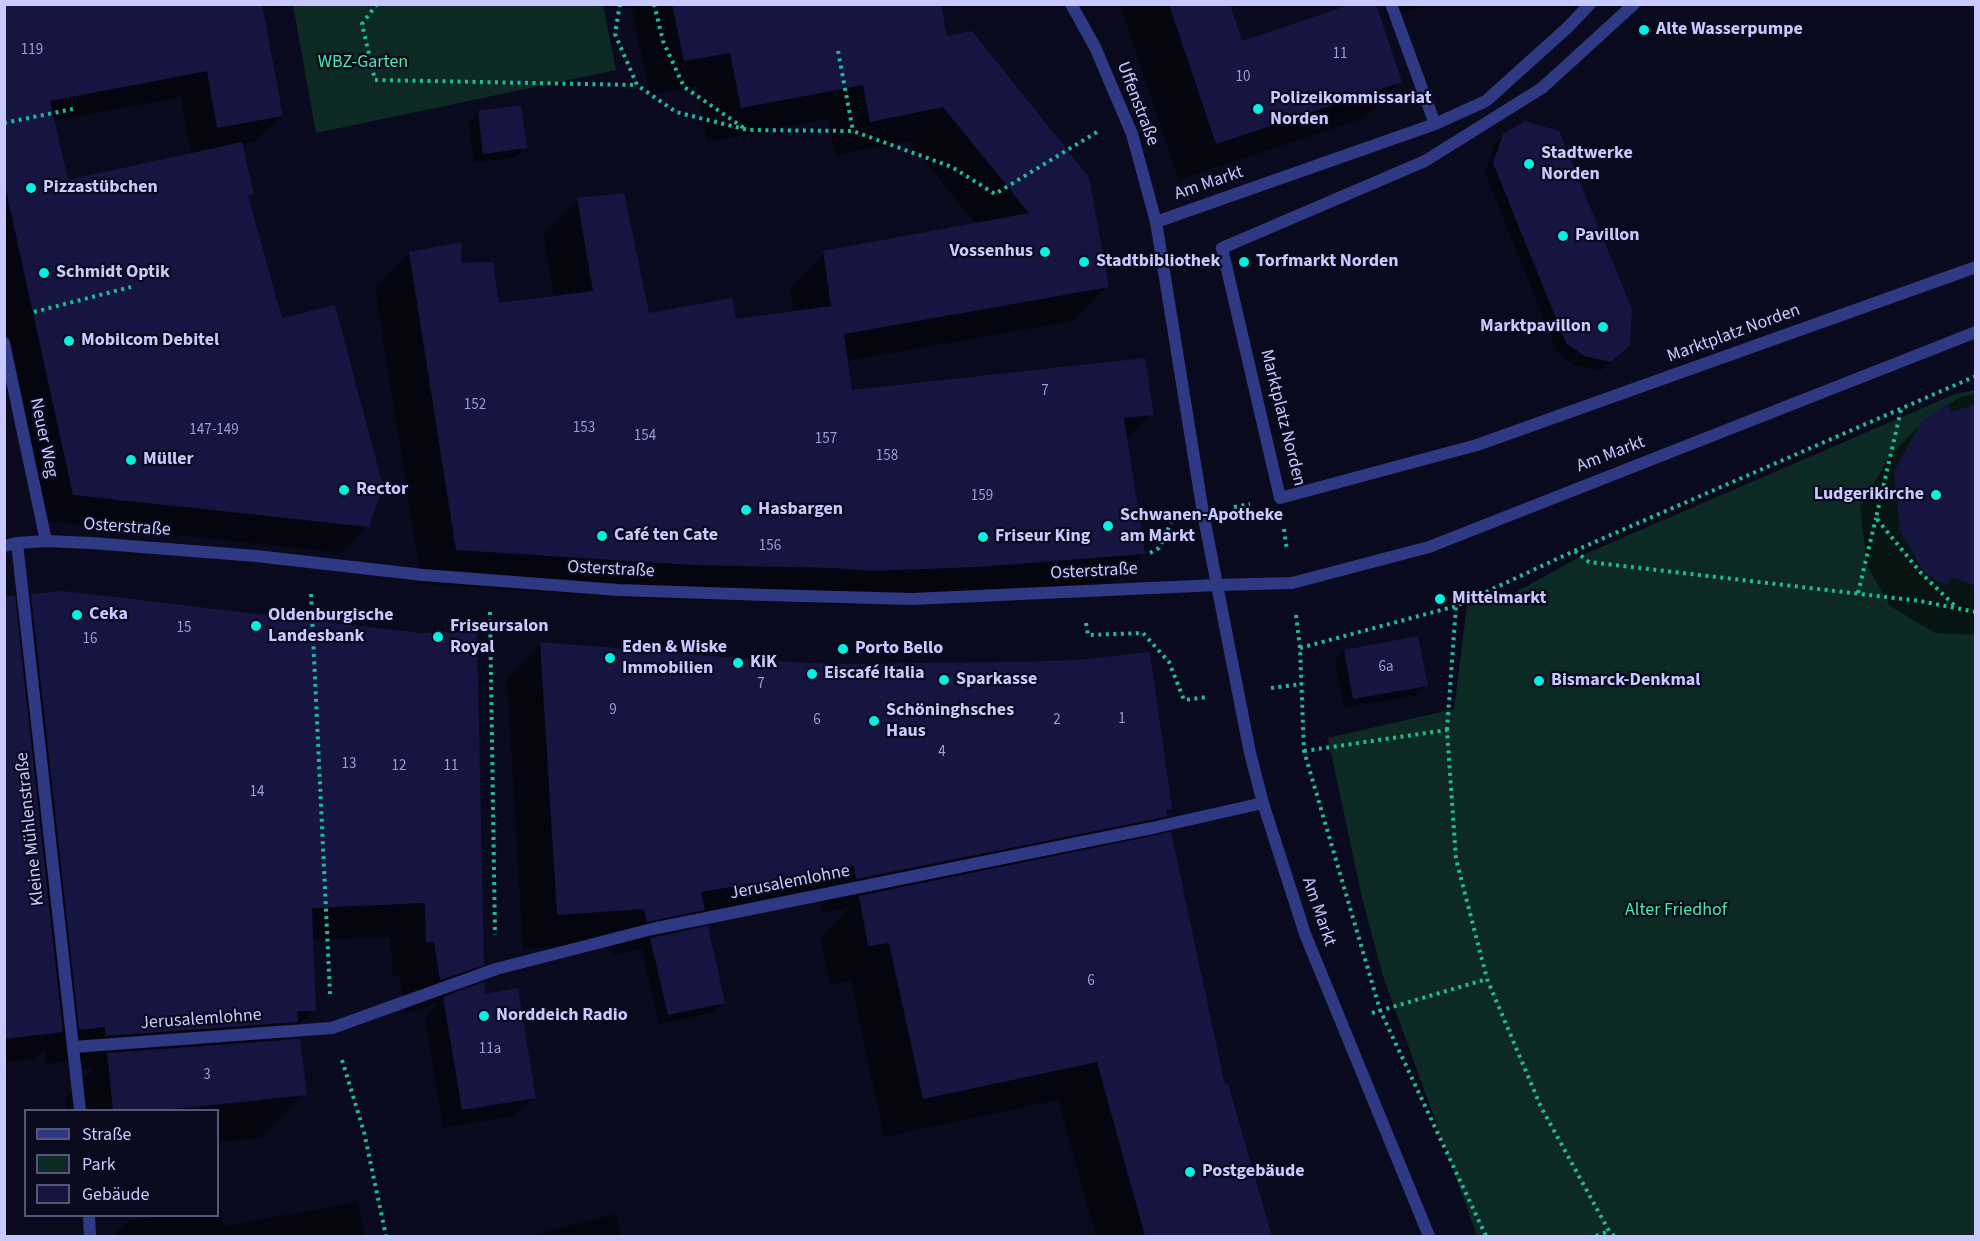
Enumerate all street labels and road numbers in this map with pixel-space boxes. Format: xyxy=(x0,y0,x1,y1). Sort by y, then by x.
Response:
street label: Uffenstraße xyxy=(1111,59,1163,149)
street label: Am Markt xyxy=(1172,162,1246,206)
street label: Marktplatz Norden xyxy=(1665,300,1803,368)
street label: Marktplatz Norden xyxy=(1255,347,1309,489)
street label: Neuer Weg xyxy=(24,396,62,480)
street label: Am Markt xyxy=(1574,432,1648,478)
street label: Osterstraße xyxy=(83,514,171,542)
street label: Osterstraße xyxy=(567,557,655,583)
street label: Osterstraße xyxy=(1050,559,1138,585)
street label: Kleine Mühlenstraße xyxy=(12,751,50,907)
street label: Jerusalemlohne xyxy=(728,861,852,905)
street label: Am Markt xyxy=(1296,875,1340,949)
street label: Jerusalemlohne xyxy=(140,1005,262,1035)

